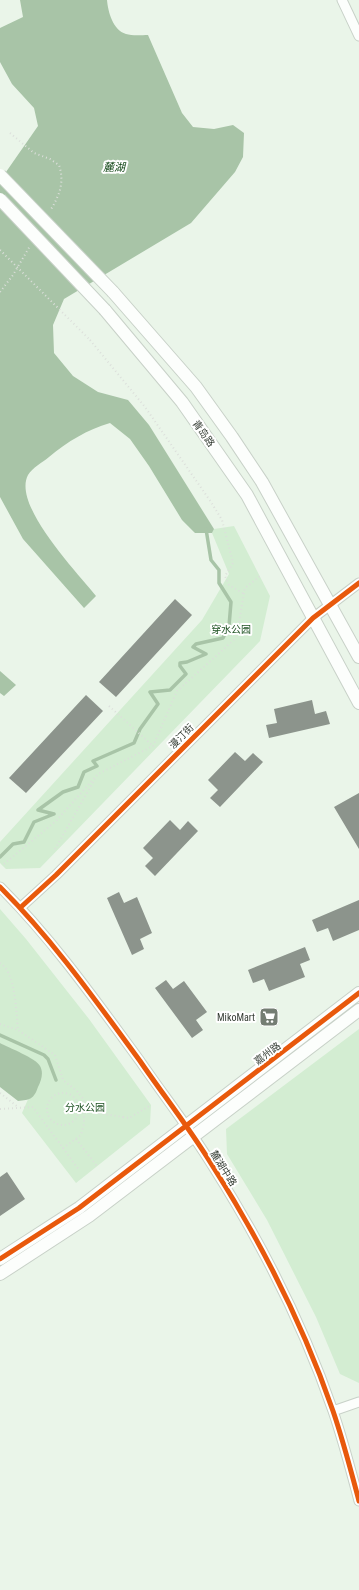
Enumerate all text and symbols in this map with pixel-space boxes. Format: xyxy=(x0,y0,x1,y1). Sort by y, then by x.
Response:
water label: 麓湖 xyxy=(103,161,127,174)
street label: 青岛路 xyxy=(190,418,217,449)
park label: 穿水公园 xyxy=(211,624,251,635)
street label: 漫汀街 xyxy=(167,722,196,751)
supermarket icon: MikoMart xyxy=(258,1006,280,1028)
place label: MikoMart xyxy=(217,1012,255,1023)
street label: 嘉州路 xyxy=(252,1040,283,1067)
park label: 分水公园 xyxy=(65,1102,105,1113)
street label: 麓湖中路 xyxy=(208,1148,239,1188)

